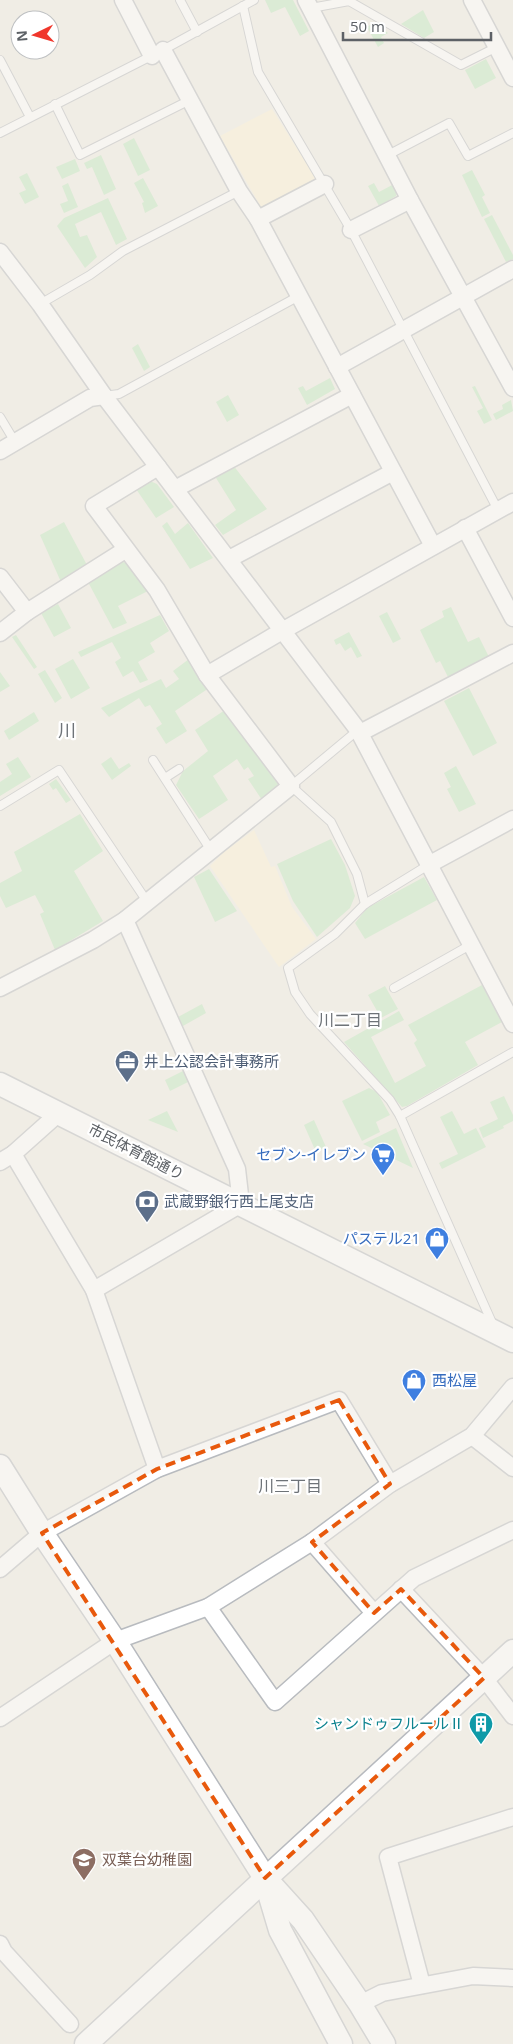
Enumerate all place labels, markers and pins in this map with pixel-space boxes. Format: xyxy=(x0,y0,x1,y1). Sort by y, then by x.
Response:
office icon: 井上公認会計事務所 xyxy=(114,1049,140,1083)
place label: 井上公認会計事務所 xyxy=(144,1051,279,1071)
supermarket icon: セブン-イレブン xyxy=(370,1142,396,1176)
place label: セブン-イレブン xyxy=(256,1144,366,1164)
bank icon: 武蔵野銀行西上尾支店 xyxy=(134,1189,160,1223)
place label: 武蔵野銀行西上尾支店 xyxy=(164,1191,314,1211)
shop icon: パステル21 xyxy=(424,1226,450,1260)
place label: パステル21 xyxy=(343,1228,420,1248)
shop icon: 西松屋 xyxy=(401,1368,427,1402)
place label: 西松屋 xyxy=(432,1370,477,1390)
building icon: シャンドゥフルールⅡ xyxy=(468,1711,494,1745)
place label: シャンドゥフルールⅡ xyxy=(314,1713,464,1733)
school or university icon: 双葉台幼稚園 xyxy=(71,1847,97,1881)
place label: 双葉台幼稚園 xyxy=(102,1849,192,1869)

